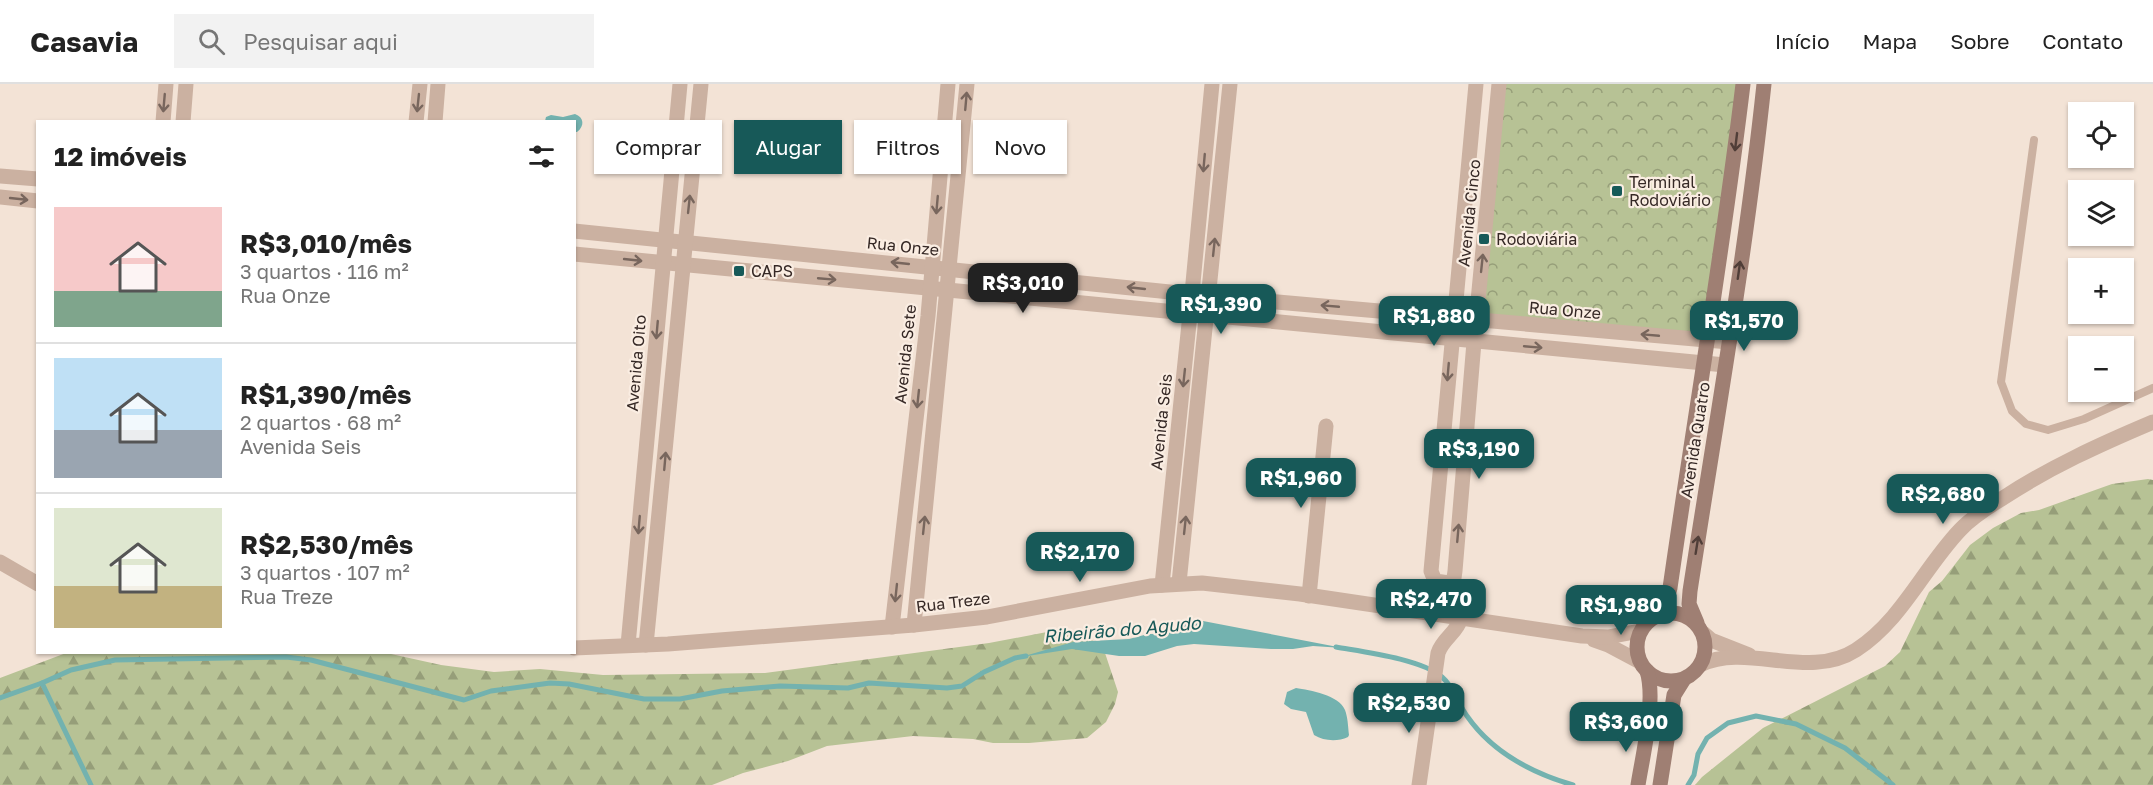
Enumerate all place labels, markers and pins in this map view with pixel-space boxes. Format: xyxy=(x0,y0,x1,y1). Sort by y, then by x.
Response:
place label: Terminal Rodoviário xyxy=(1629,172,1711,210)
marker: Terminal Rodoviário xyxy=(1610,184,1624,198)
place label: Rodoviária xyxy=(1496,229,1577,249)
marker: Rodoviária xyxy=(1477,232,1491,246)
place label: CAPS xyxy=(751,261,793,281)
pin: R$3,010 xyxy=(968,263,1078,314)
marker: CAPS xyxy=(732,264,746,278)
pin: R$1,390 xyxy=(1166,284,1276,335)
pin: R$1,880 xyxy=(1379,296,1489,347)
pin: R$1,570 xyxy=(1689,301,1799,352)
pin: R$3,190 xyxy=(1424,429,1534,480)
pin: R$1,960 xyxy=(1246,458,1356,509)
pin: R$2,680 xyxy=(1888,474,1998,525)
pin: R$2,170 xyxy=(1025,532,1135,583)
pin: R$2,470 xyxy=(1376,579,1486,630)
pin: R$1,980 xyxy=(1566,585,1676,636)
pin: R$2,530 xyxy=(1354,683,1464,734)
pin: R$3,600 xyxy=(1571,702,1681,753)

